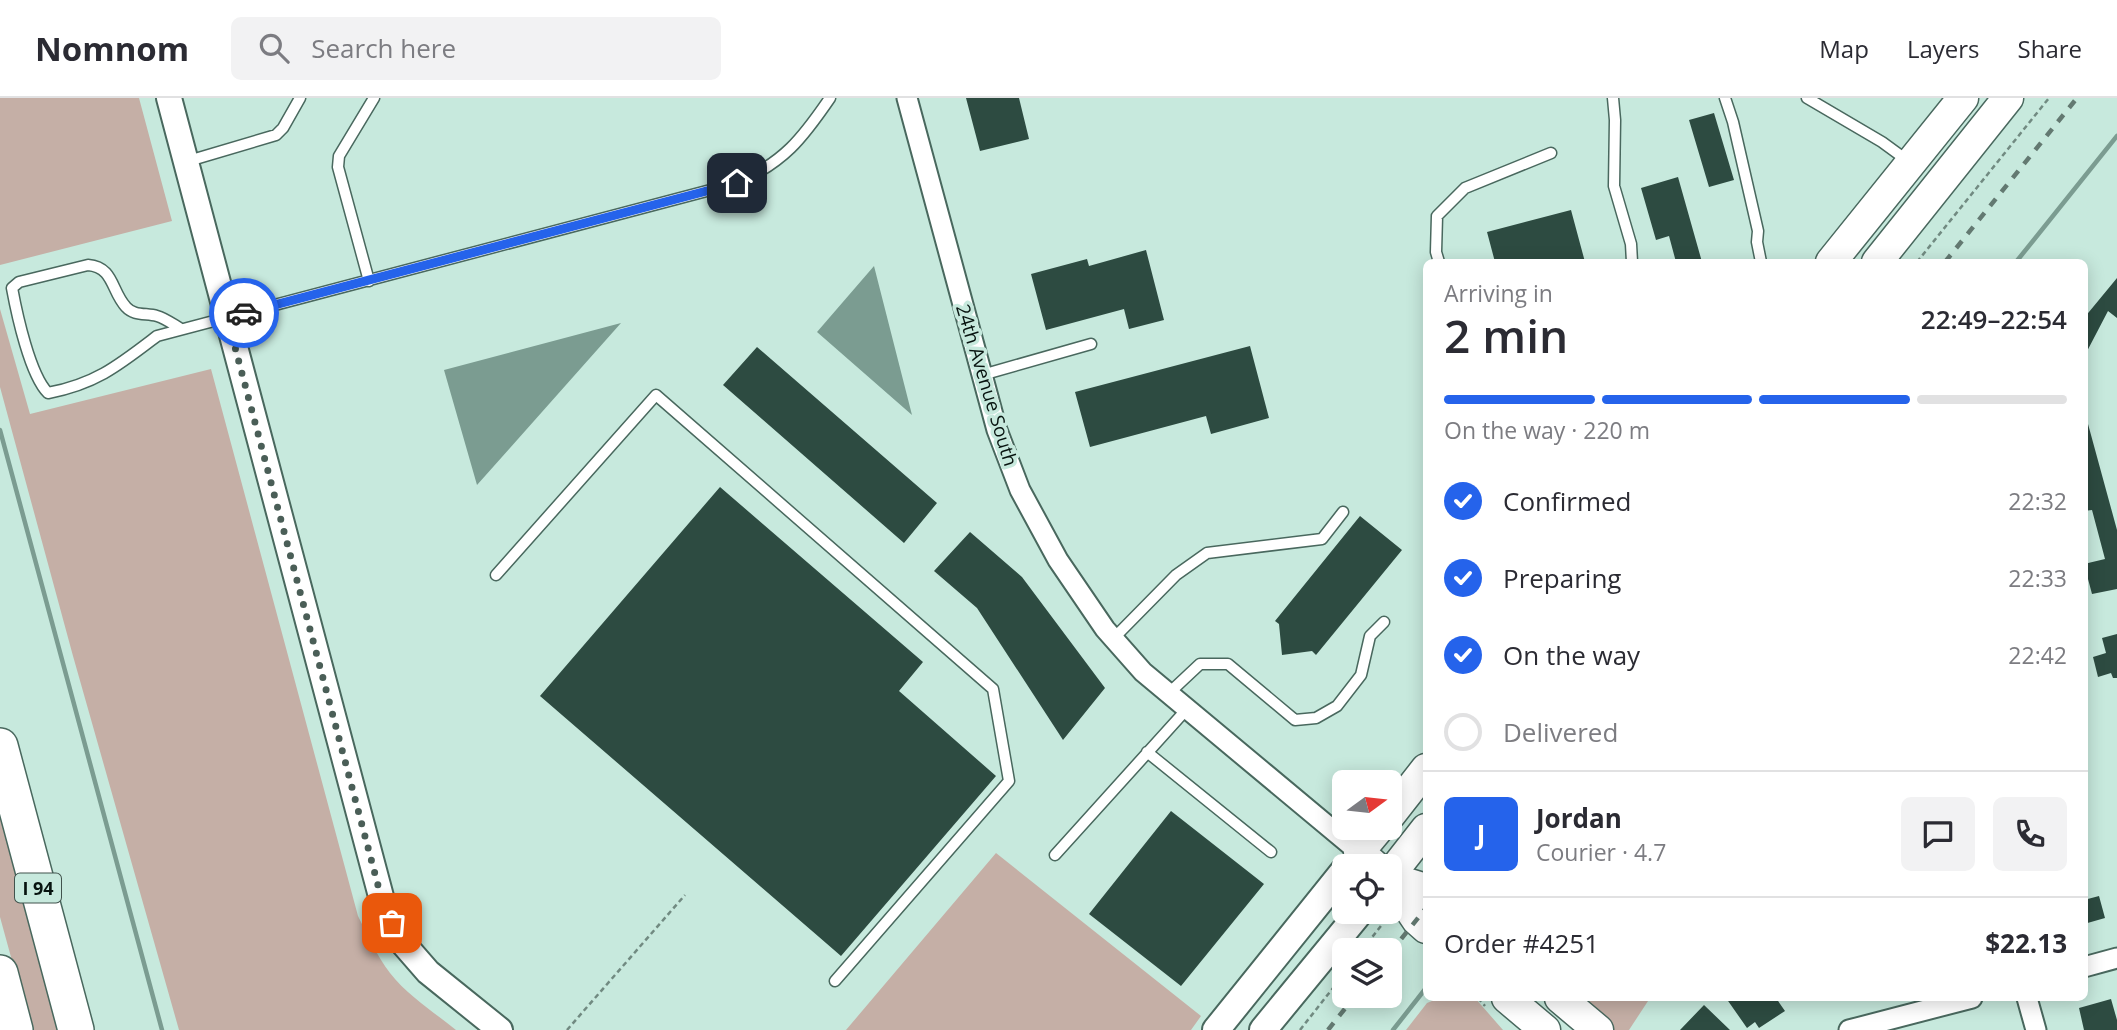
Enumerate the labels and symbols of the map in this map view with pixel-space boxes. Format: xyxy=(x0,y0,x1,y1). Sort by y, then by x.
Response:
pin xyxy=(707,153,767,213)
courier xyxy=(209,278,279,348)
street label: 24th Avenue South xyxy=(950,301,1024,469)
north arrow xyxy=(1332,770,1402,840)
road number: I 94 xyxy=(15,874,61,902)
pin xyxy=(362,893,422,953)

